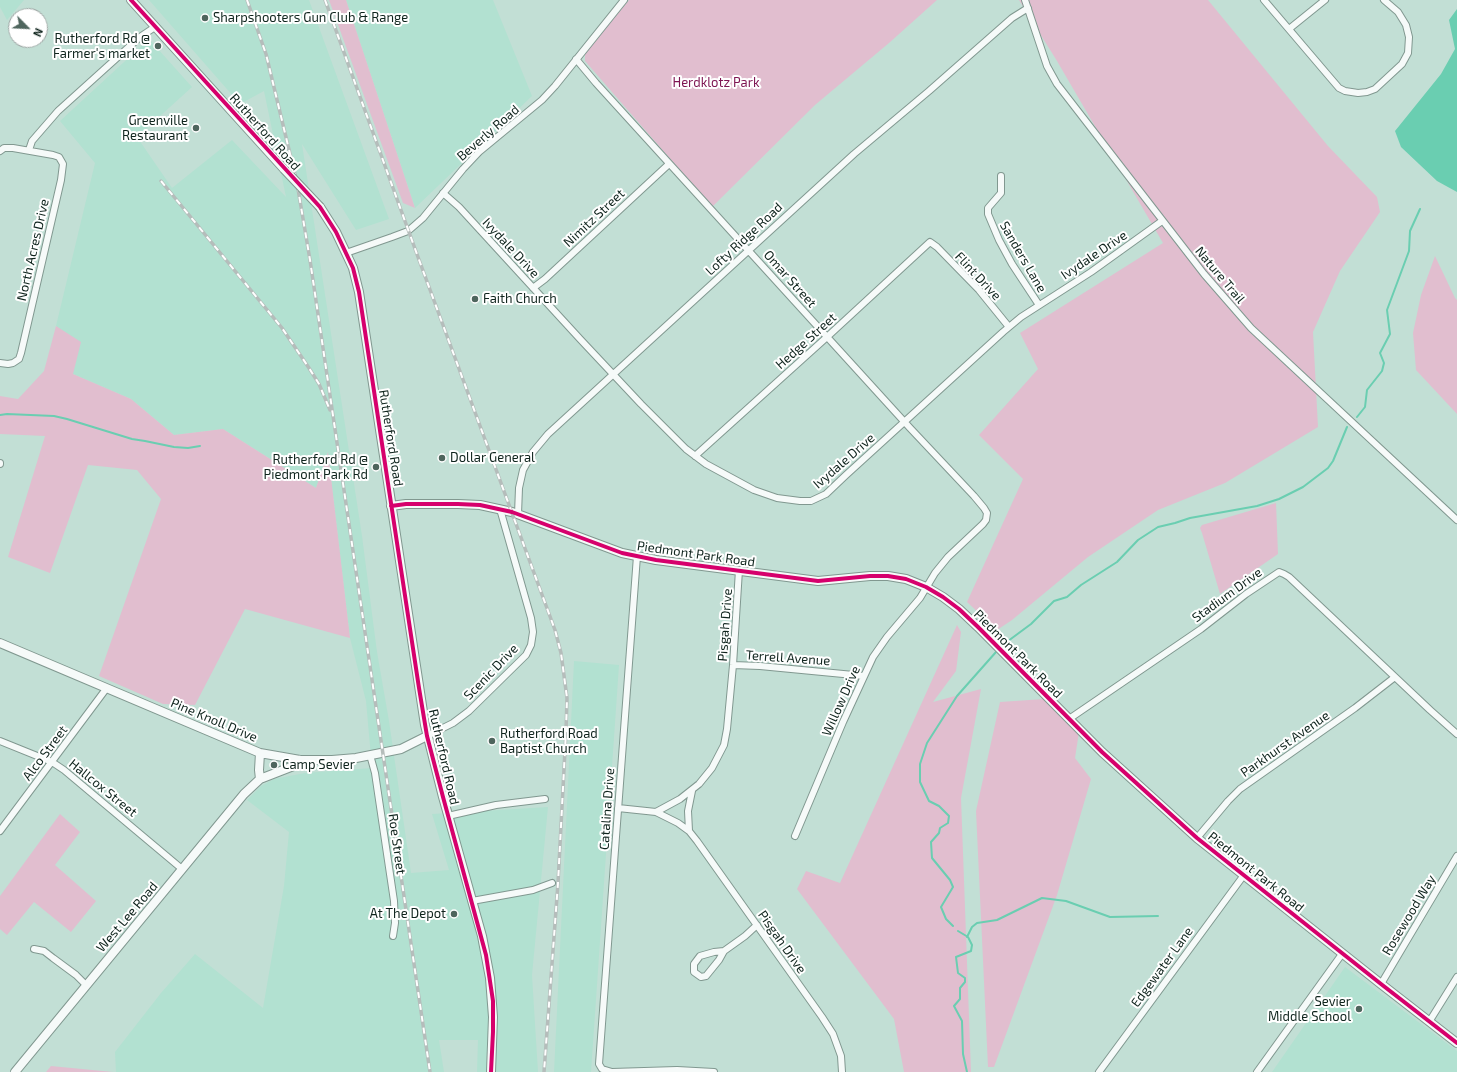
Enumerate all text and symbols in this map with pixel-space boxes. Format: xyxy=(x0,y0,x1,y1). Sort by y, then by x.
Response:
north arrow xyxy=(8,8,48,48)
place label: Sharpshooters Gun Club & Range xyxy=(213,10,408,26)
marker: Sharpshooters Gun Club & Range xyxy=(200,13,210,23)
text: N xyxy=(31,26,46,39)
place label: Rutherford Rd @ Farmer's market xyxy=(53,31,150,62)
marker: Rutherford Rd @ Farmer's market xyxy=(153,41,163,51)
park label: Herdklotz Park xyxy=(672,75,760,91)
street label: Rutherford Road xyxy=(227,90,303,174)
street label: Beverly Road xyxy=(454,102,522,164)
place label: Greenville Restaurant xyxy=(122,113,188,144)
marker: Greenville Restaurant xyxy=(191,123,201,133)
street label: Nimitz Street xyxy=(560,186,628,250)
street label: North Acres Drive xyxy=(14,198,52,302)
street label: Lofty Ridge Road xyxy=(702,199,786,279)
street label: Ivydale Drive xyxy=(479,215,543,281)
street label: Sanders Lane xyxy=(996,219,1050,295)
street label: Ivydale Drive xyxy=(1058,227,1130,283)
street label: Nature Trail xyxy=(1192,243,1248,307)
street label: Omar Street xyxy=(760,247,820,311)
street label: Flint Drive xyxy=(952,249,1004,303)
place label: Faith Church xyxy=(483,291,557,307)
marker: Faith Church xyxy=(470,294,480,304)
street label: Hedge Street xyxy=(772,310,840,372)
street label: Rutherford Road xyxy=(376,389,406,487)
street label: Ivydale Drive xyxy=(810,430,878,492)
place label: Dollar General xyxy=(450,450,535,466)
place label: Rutherford Rd @ Piedmont Park Rd xyxy=(264,452,368,483)
marker: Dollar General xyxy=(437,453,447,463)
marker: Rutherford Rd @ Piedmont Park Rd xyxy=(371,462,381,472)
street label: Piedmont Park Road xyxy=(636,538,756,570)
street label: Stadium Drive xyxy=(1189,564,1265,626)
street label: Pisgah Drive xyxy=(715,588,735,662)
street label: Piedmont Park Road xyxy=(970,606,1066,702)
street label: Scenic Drive xyxy=(461,641,521,703)
street label: Terrell Avenue xyxy=(745,647,831,669)
street label: Willow Drive xyxy=(819,664,863,738)
street label: Pine Knoll Drive xyxy=(168,695,260,745)
street label: Rutherford Road xyxy=(425,708,463,806)
street label: Parkhurst Avenue xyxy=(1238,708,1332,780)
street label: Alco Street xyxy=(19,723,71,783)
place label: Rutherford Road Baptist Church xyxy=(500,726,598,757)
marker: Rutherford Road Baptist Church xyxy=(487,736,497,746)
street label: Hallcox Street xyxy=(66,756,140,820)
place label: Camp Sevier xyxy=(282,757,355,773)
marker: Camp Sevier xyxy=(269,760,279,770)
street label: Catalina Drive xyxy=(596,767,618,851)
street label: Roe Street xyxy=(385,813,409,875)
street label: Piedmont Park Road xyxy=(1205,829,1307,915)
street label: Rosewood Way xyxy=(1379,872,1439,958)
street label: West Lee Road xyxy=(93,879,161,955)
place label: At The Depot xyxy=(370,906,446,922)
street label: Pisgah Drive xyxy=(755,908,809,976)
marker: At The Depot xyxy=(449,909,459,919)
street label: Edgewater Lane xyxy=(1128,924,1196,1010)
place label: Sevier Middle School xyxy=(1268,994,1351,1025)
marker: Sevier Middle School xyxy=(1354,1004,1364,1014)

